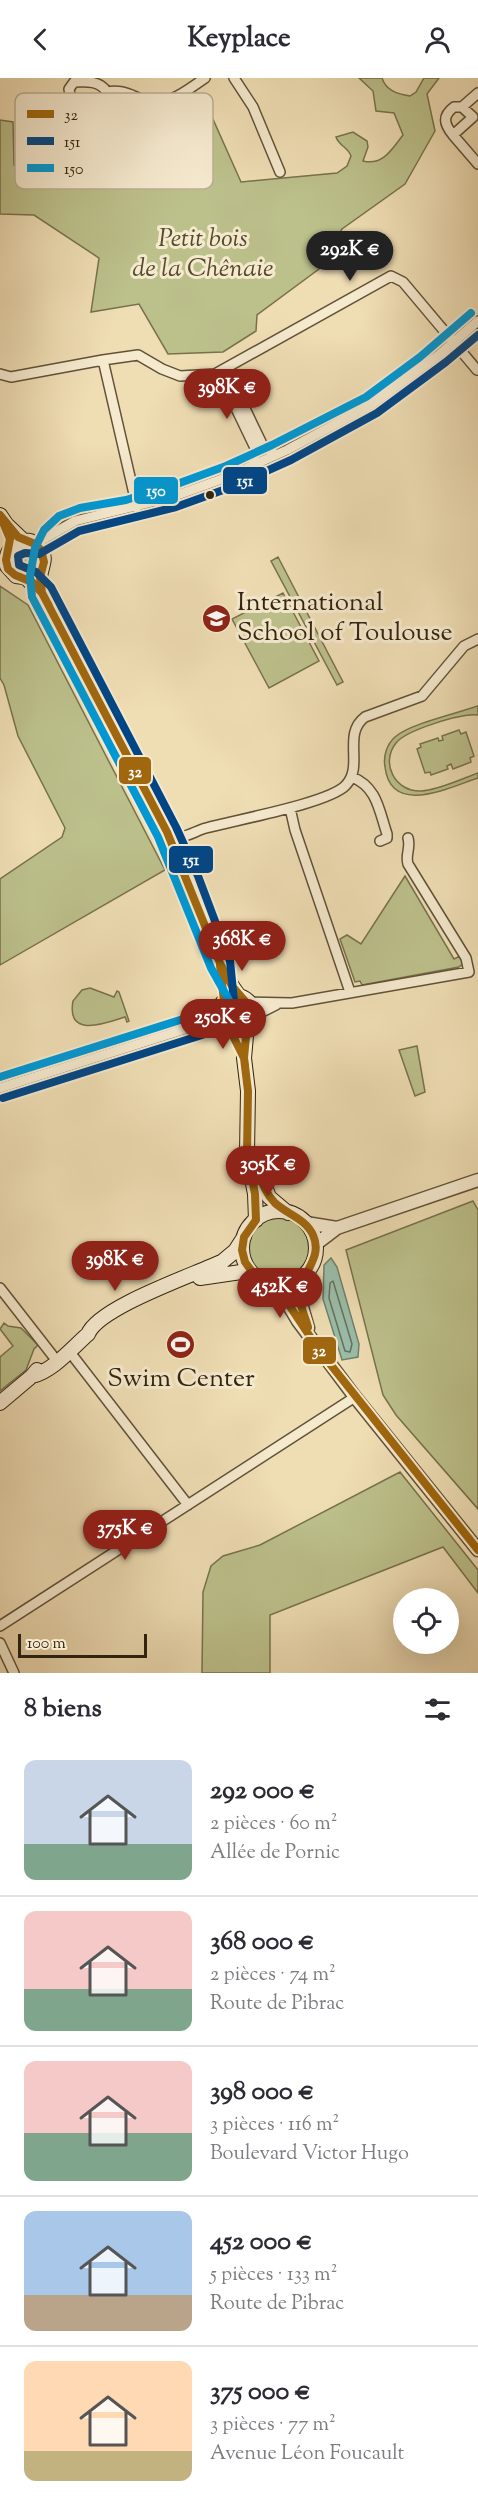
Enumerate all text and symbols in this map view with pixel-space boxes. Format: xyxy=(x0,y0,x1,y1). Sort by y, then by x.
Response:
text: Keyplace xyxy=(187,20,291,59)
icon: back xyxy=(24,23,57,56)
icon: person xyxy=(421,23,454,56)
legend xyxy=(15,93,213,189)
text: 32 xyxy=(64,105,78,128)
text: 151 xyxy=(64,132,81,155)
text: 150 xyxy=(64,159,83,182)
park label: Petit bois de la Chênaie xyxy=(133,221,273,288)
pin: 292K € xyxy=(301,231,399,282)
text: 292K € xyxy=(320,236,380,265)
pin: 398K € xyxy=(178,369,276,420)
text: 398K € xyxy=(198,374,256,403)
line badge: 151 xyxy=(222,466,268,495)
text: 151 xyxy=(237,471,254,494)
line badge: 150 xyxy=(133,476,179,505)
text: 150 xyxy=(146,481,166,504)
unlabelled marker xyxy=(204,489,216,501)
place label: International School of Toulouse xyxy=(237,585,453,652)
school or university icon: International School of Toulouse xyxy=(200,602,232,634)
line badge: 32 xyxy=(118,756,152,785)
text: 32 xyxy=(128,762,142,785)
line badge: 151 xyxy=(168,845,214,874)
text: 151 xyxy=(183,850,200,873)
pin: 368K € xyxy=(193,921,291,972)
text: 368K € xyxy=(213,926,271,955)
pin: 250K € xyxy=(174,999,272,1050)
text: 250K € xyxy=(194,1004,252,1033)
pin: 305K € xyxy=(219,1146,317,1197)
text: 305K € xyxy=(240,1151,296,1180)
pin: 398K € xyxy=(66,1241,164,1292)
text: 398K € xyxy=(86,1246,144,1275)
pin: 452K € xyxy=(231,1268,329,1319)
text: 452K € xyxy=(251,1273,309,1302)
sports icon: Swim Center xyxy=(165,1329,197,1361)
line badge: 32 xyxy=(302,1336,337,1365)
text: 32 xyxy=(312,1341,326,1364)
place label: Swim Center xyxy=(107,1361,255,1398)
pin: 375K € xyxy=(76,1510,174,1561)
text: 375K € xyxy=(97,1515,153,1544)
map controls xyxy=(393,1588,459,1654)
button: locate xyxy=(393,1588,459,1654)
scale bar xyxy=(18,1631,147,1658)
text: 100 m xyxy=(27,1633,66,1656)
text: 8 biens xyxy=(24,1691,102,1728)
icon: filters xyxy=(421,1693,454,1726)
text: 292 000 € xyxy=(210,1773,315,1810)
icon: home xyxy=(72,1784,144,1856)
text: 2 pièces · 60 m² xyxy=(210,1810,337,1839)
text: Allée de Pornic xyxy=(210,1839,340,1868)
text: 368 000 € xyxy=(210,1924,315,1961)
icon: home xyxy=(72,1935,144,2007)
text: 2 pièces · 74 m² xyxy=(210,1961,336,1990)
text: Route de Pibrac xyxy=(210,1990,344,2019)
text: 398 000 € xyxy=(210,2074,314,2111)
icon: home xyxy=(72,2085,144,2157)
text: 3 pièces · 116 m² xyxy=(210,2111,339,2140)
text: Boulevard Victor Hugo xyxy=(210,2140,409,2169)
text: 452 000 € xyxy=(210,2224,312,2261)
icon: home xyxy=(72,2235,144,2307)
text: 5 pièces · 133 m² xyxy=(210,2261,337,2290)
text: Route de Pibrac xyxy=(210,2290,344,2319)
text: 375 000 € xyxy=(210,2374,311,2411)
icon: home xyxy=(72,2385,144,2457)
text: 3 pièces · 77 m² xyxy=(210,2411,336,2440)
text: Avenue Léon Foucault xyxy=(210,2440,404,2469)

